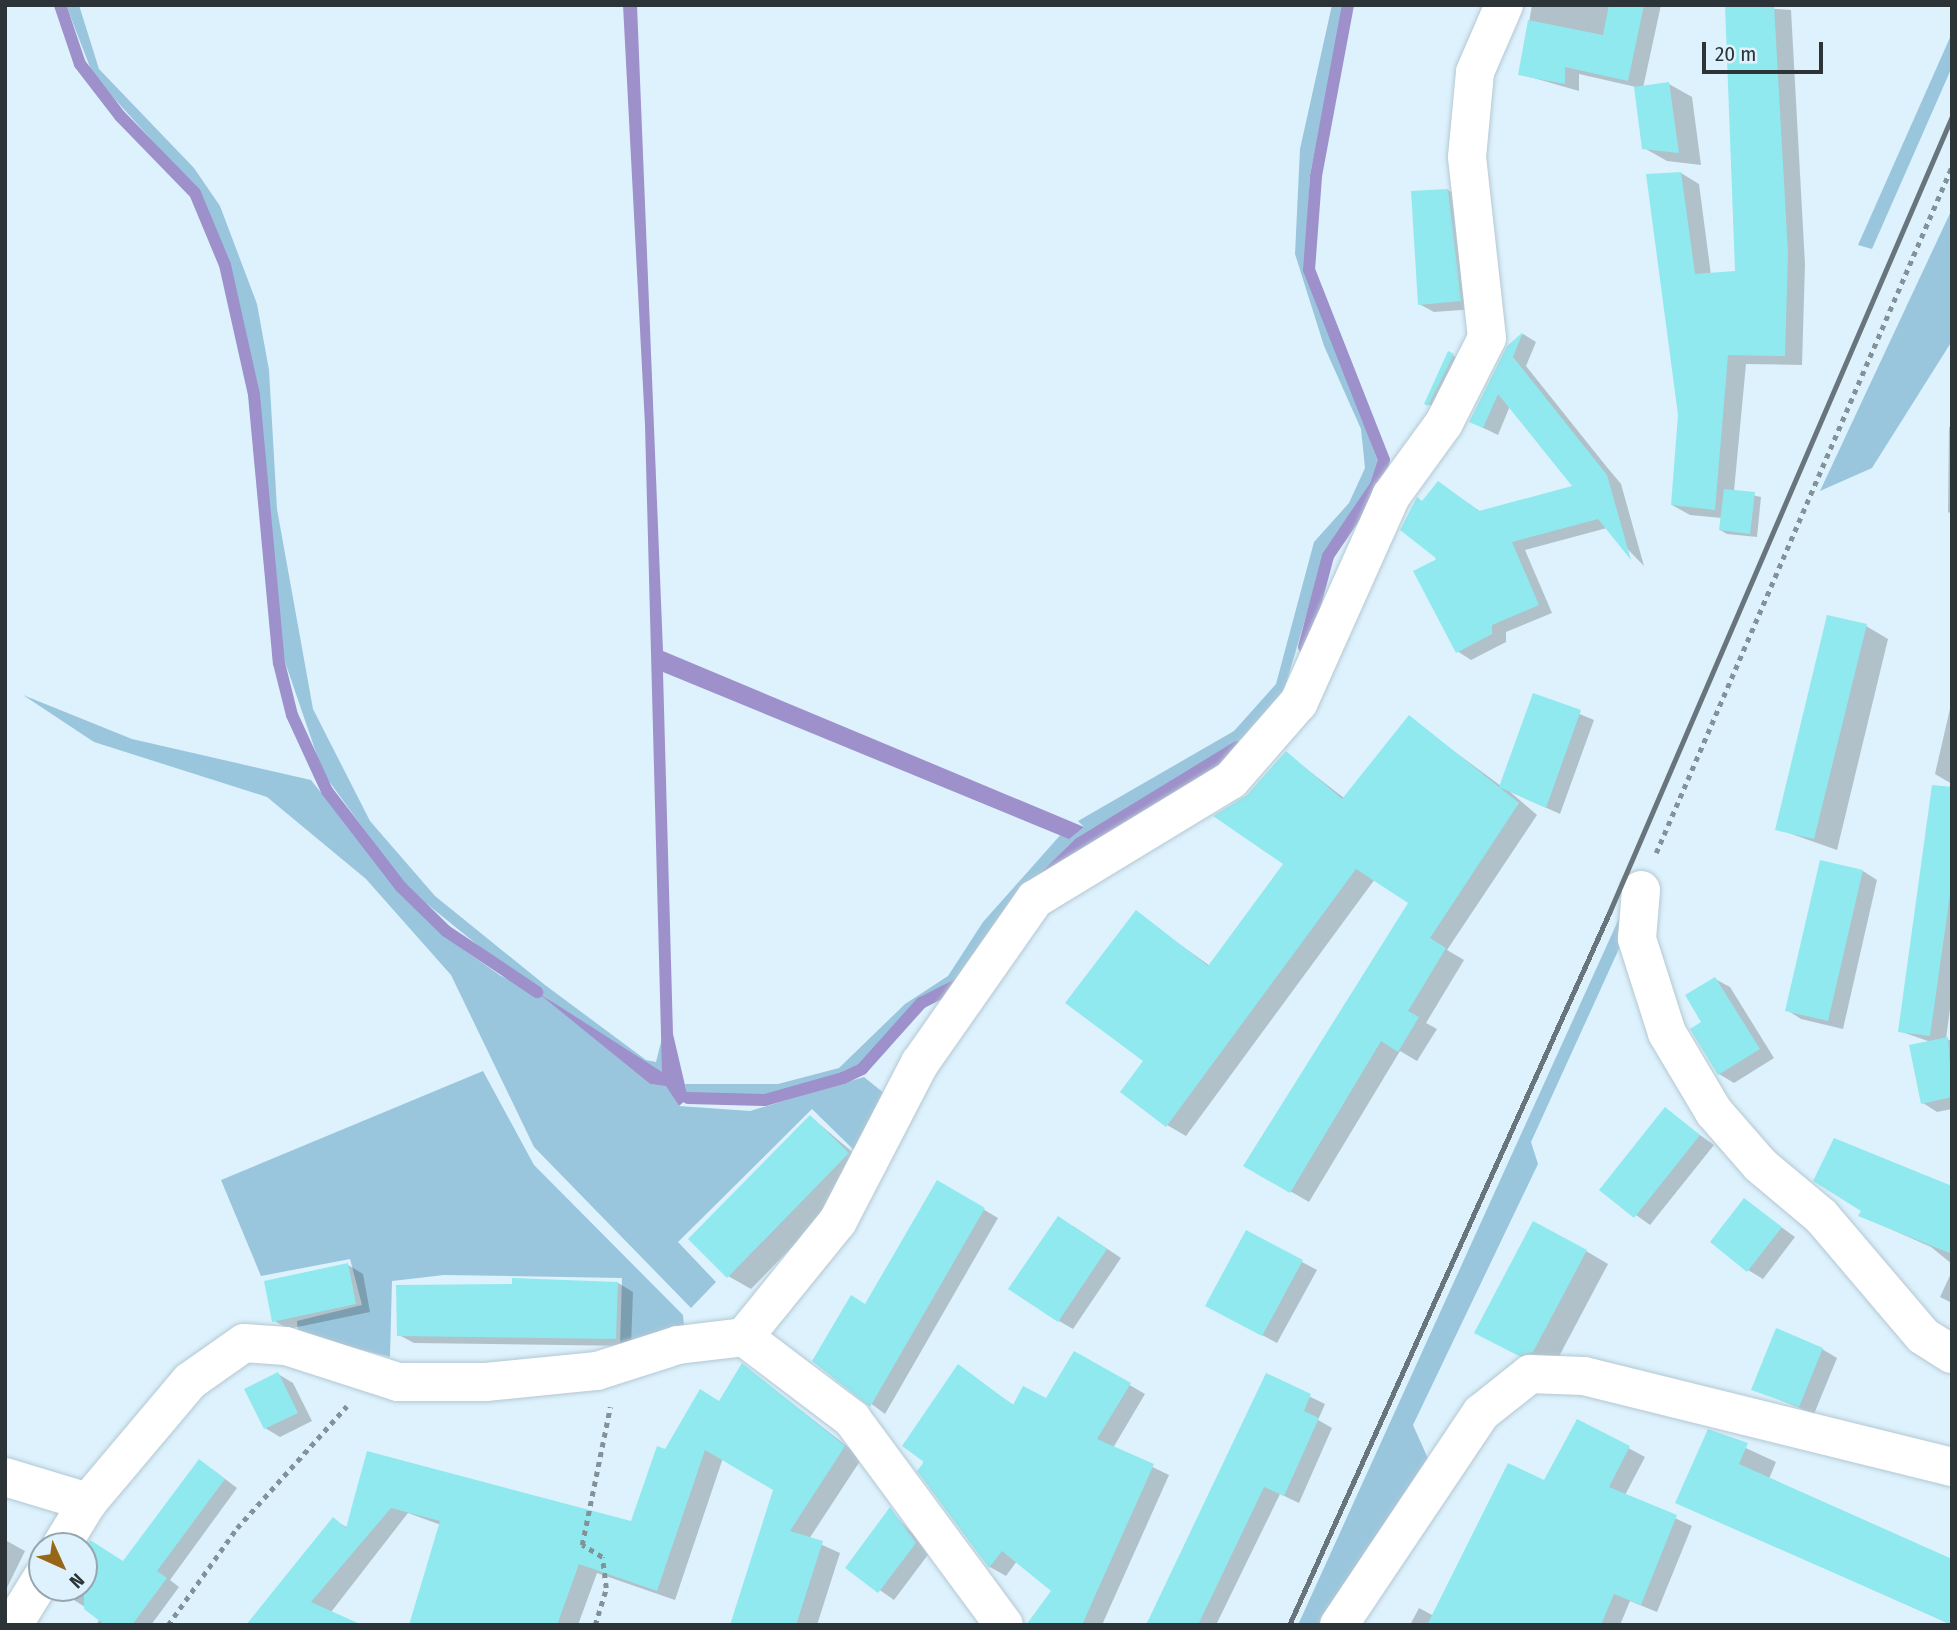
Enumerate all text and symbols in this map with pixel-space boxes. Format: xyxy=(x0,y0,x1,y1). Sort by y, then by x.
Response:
scale bar xyxy=(1705,28,1826,72)
text: 20 m xyxy=(1715,41,1756,67)
north arrow xyxy=(28,1532,98,1602)
text: N xyxy=(65,1569,89,1593)

